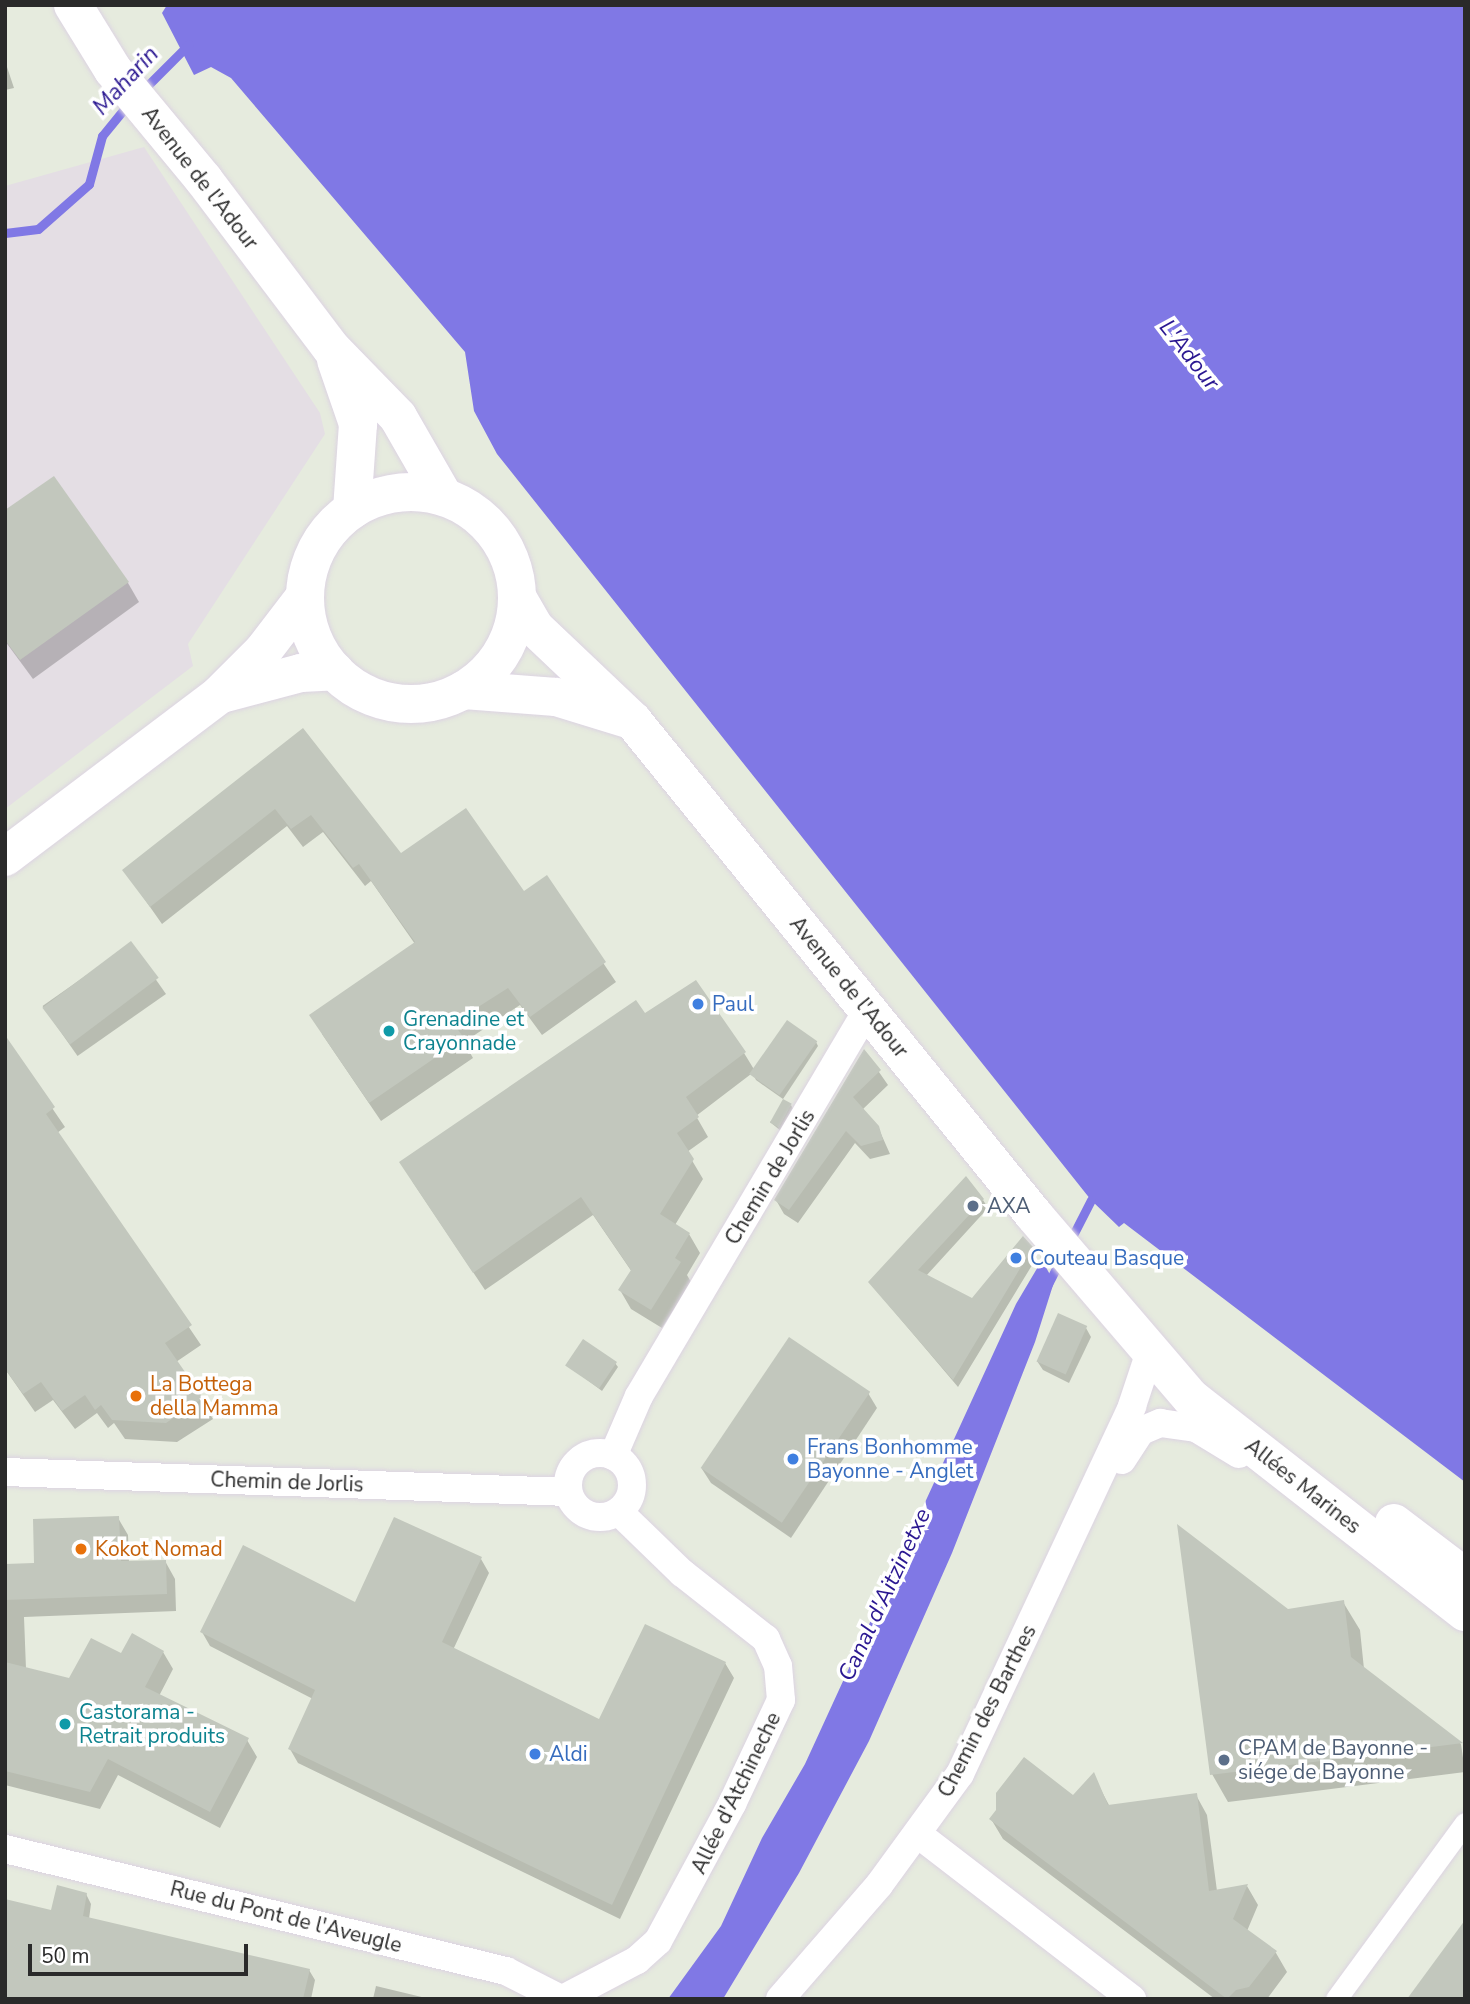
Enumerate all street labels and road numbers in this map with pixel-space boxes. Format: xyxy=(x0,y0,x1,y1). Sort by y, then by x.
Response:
street label: Avenue de l'Adour xyxy=(136,102,264,254)
street label: Avenue de l'Adour xyxy=(784,911,914,1063)
street label: Chemin de Jorlis xyxy=(720,1105,820,1249)
street label: Allées Marines xyxy=(1240,1433,1366,1539)
street label: Chemin de Jorlis xyxy=(210,1467,364,1497)
street label: Chemin des Barthes xyxy=(933,1621,1041,1801)
street label: Allée d'Atchineche xyxy=(686,1708,786,1878)
street label: Rue du Pont de l'Aveugle xyxy=(168,1876,404,1958)

